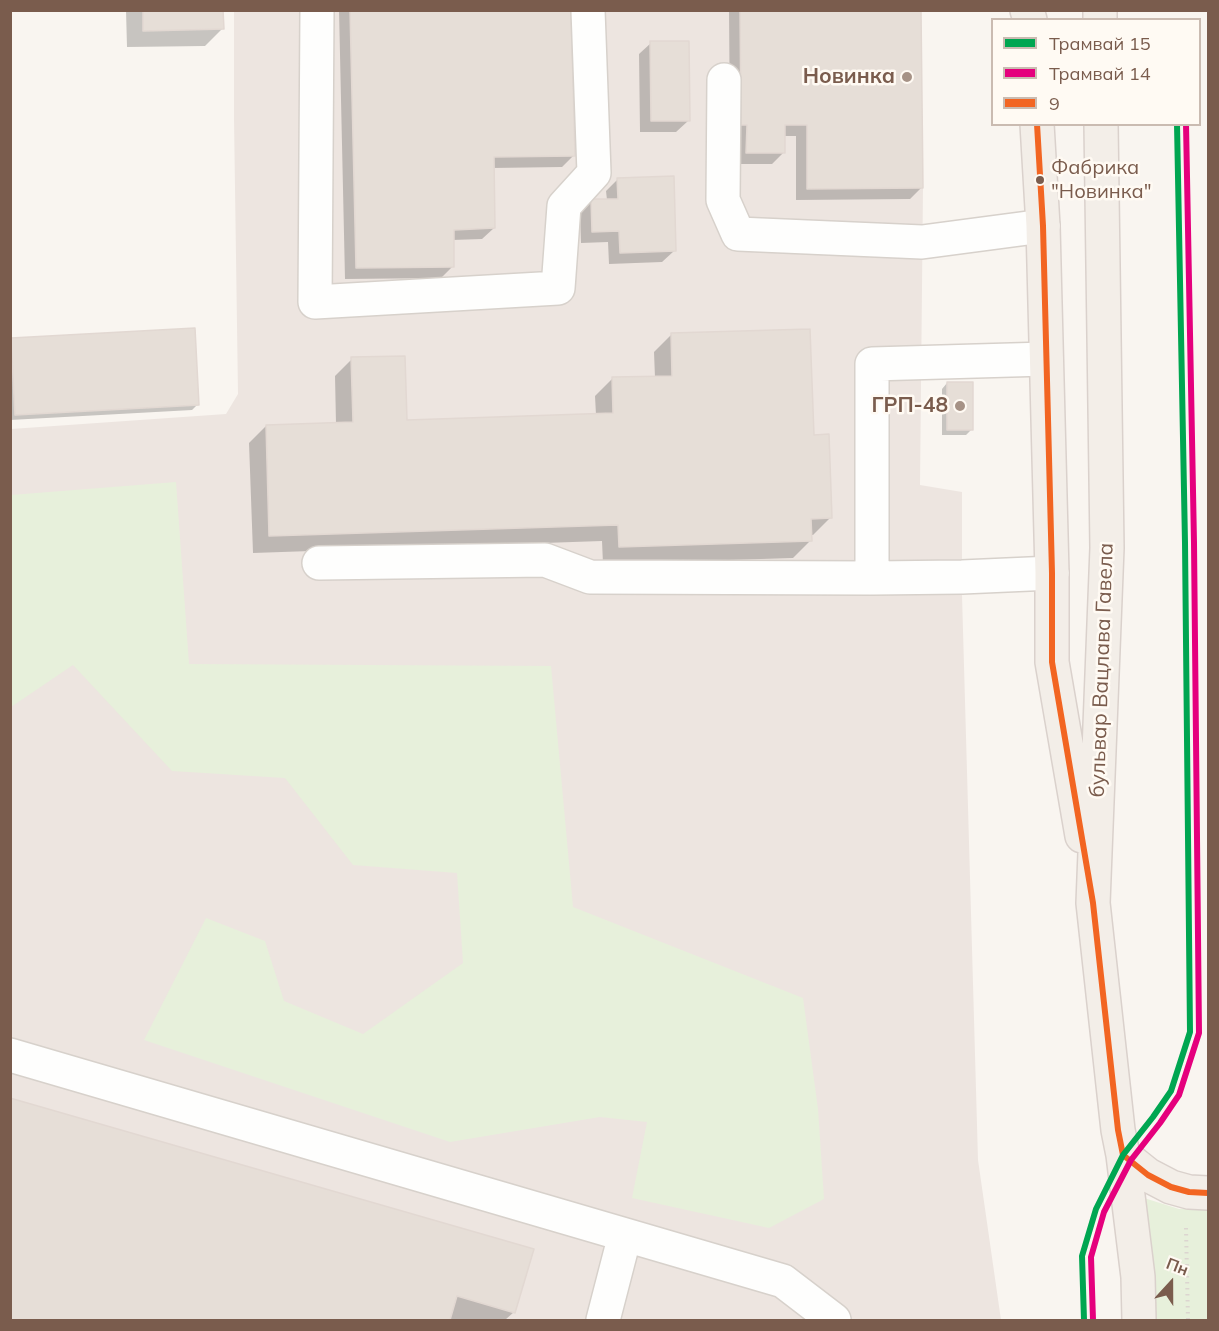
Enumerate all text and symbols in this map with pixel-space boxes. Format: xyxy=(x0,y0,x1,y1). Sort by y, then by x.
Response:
legend xyxy=(991,18,1201,126)
text: Трамвай 15 xyxy=(1049,32,1151,55)
text: Трамвай 14 xyxy=(1049,62,1151,85)
place label: Новинка xyxy=(803,64,895,90)
marker: Новинка xyxy=(900,70,914,84)
text: 9 xyxy=(1049,92,1060,115)
place label: Фабрика "Новинка" xyxy=(1051,156,1152,203)
marker: Фабрика "Новинка" xyxy=(1034,174,1046,186)
place label: ГРП-48 xyxy=(871,393,948,419)
marker: ГРП-48 xyxy=(953,399,967,413)
street label: бульвар Вацлава Гавела xyxy=(1085,542,1119,798)
north arrow xyxy=(1141,1253,1201,1313)
text: Пн xyxy=(1163,1253,1191,1280)

